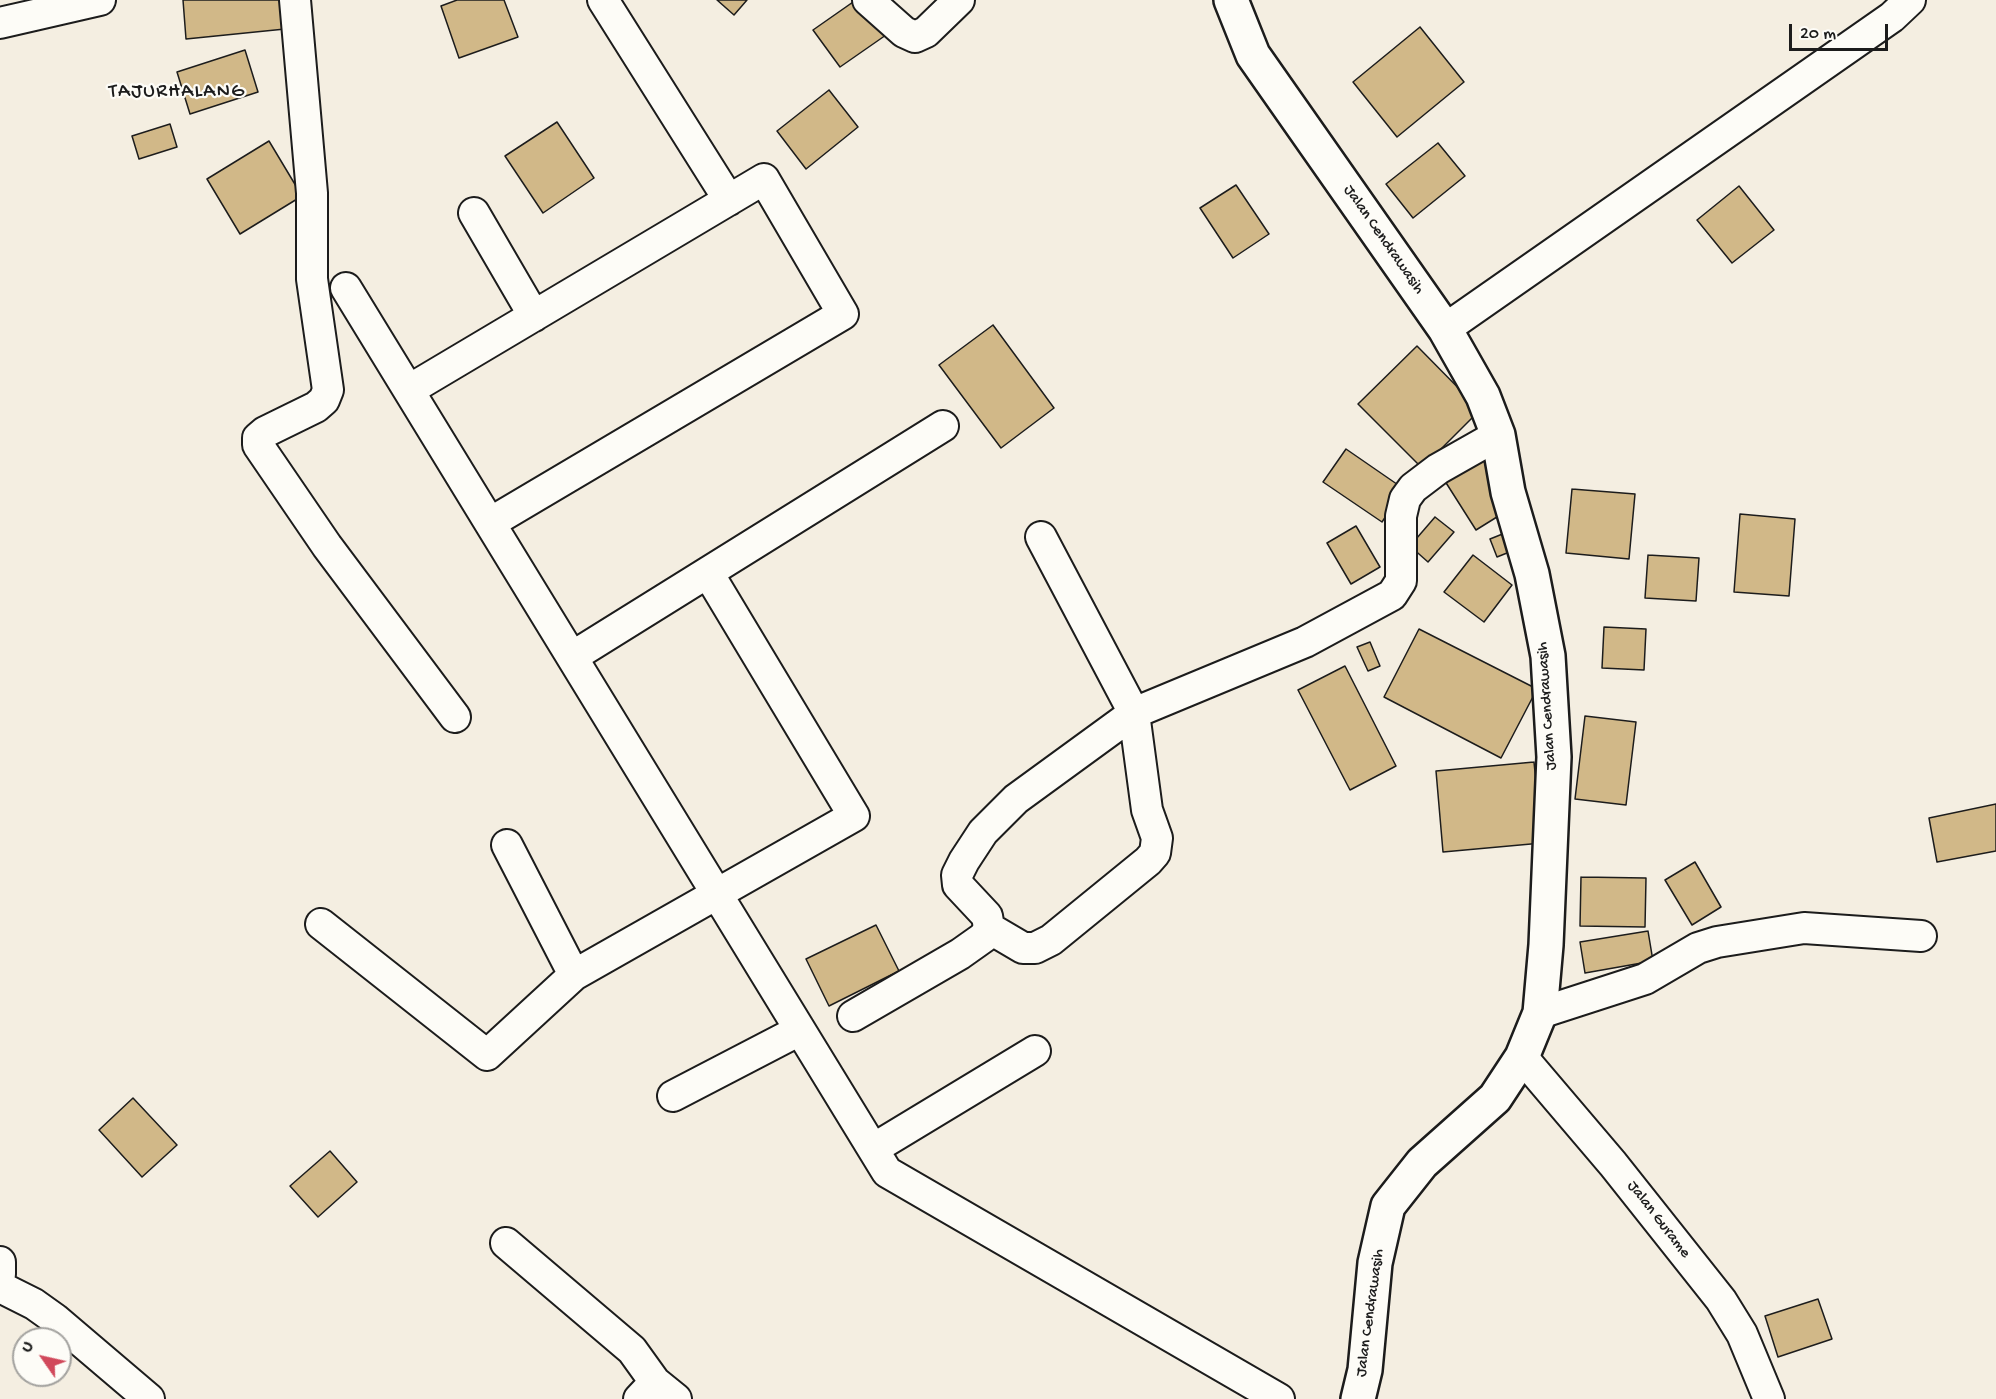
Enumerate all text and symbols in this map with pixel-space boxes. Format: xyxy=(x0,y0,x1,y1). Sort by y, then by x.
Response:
scale bar xyxy=(1792,12,1891,50)
text: 20 m xyxy=(1800,24,1836,45)
district label: TAJURHALANG xyxy=(109,81,245,105)
street label: Jalan Cendrawasih xyxy=(1338,182,1428,298)
street label: Jalan Cendrawasih xyxy=(1534,641,1562,771)
street label: Jalan Gurame xyxy=(1622,1177,1694,1263)
street label: Jalan Cendrawasih xyxy=(1353,1248,1389,1378)
north arrow xyxy=(12,1327,72,1387)
text: U xyxy=(18,1339,39,1357)

